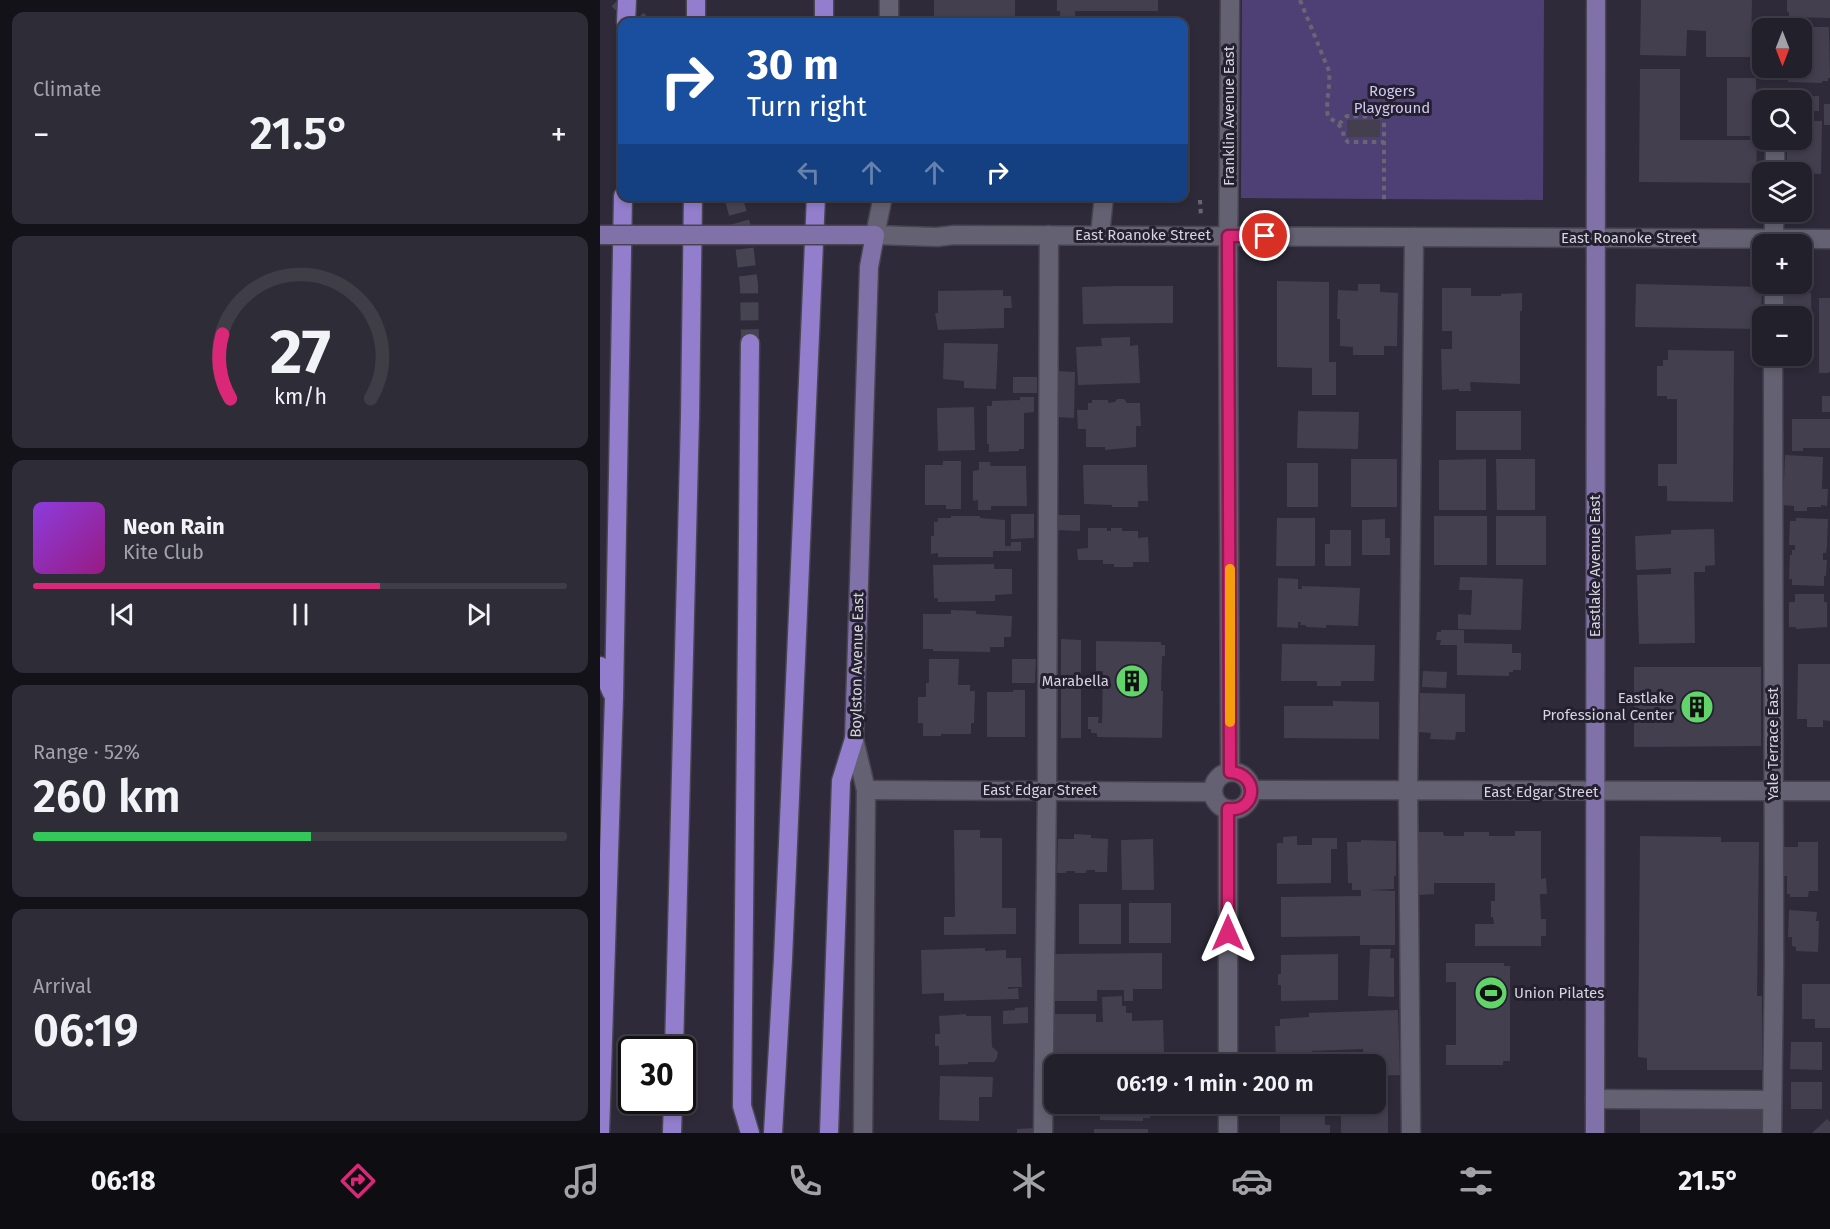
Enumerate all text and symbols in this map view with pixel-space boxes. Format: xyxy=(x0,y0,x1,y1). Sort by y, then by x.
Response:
north arrow xyxy=(1752,18,1812,78)
map controls xyxy=(1752,18,1812,366)
text: 30 m xyxy=(747,40,839,90)
icon: right xyxy=(648,42,726,120)
street label: Franklin Avenue East xyxy=(1220,45,1238,186)
text: Climate xyxy=(33,77,101,101)
park label: Rogers Playground xyxy=(1354,82,1430,117)
button: search xyxy=(1752,90,1812,150)
text: Turn right xyxy=(747,91,867,123)
text: 21.5° xyxy=(250,107,350,161)
text: − xyxy=(33,115,50,155)
text: + xyxy=(551,115,567,155)
icon: left xyxy=(792,156,825,189)
icon: ahead xyxy=(855,156,888,189)
icon: ahead xyxy=(918,156,951,189)
icon: right xyxy=(981,156,1014,189)
button: layers xyxy=(1752,162,1812,222)
pin xyxy=(1239,210,1290,261)
icon: arrive xyxy=(1248,219,1281,252)
street label: East Roanoke Street xyxy=(1075,226,1211,244)
street label: East Roanoke Street xyxy=(1561,229,1697,247)
button: + xyxy=(1752,234,1812,294)
button: − xyxy=(1752,306,1812,366)
text: 27 xyxy=(270,315,330,390)
text: km/h xyxy=(273,385,327,411)
street label: Eastlake Avenue East xyxy=(1586,494,1604,637)
text: Neon Rain xyxy=(123,513,225,540)
text: Kite Club xyxy=(123,540,204,564)
street label: Boylston Avenue East xyxy=(847,592,867,738)
icon: previous xyxy=(106,598,139,631)
icon: pause xyxy=(284,598,317,631)
icon: next xyxy=(462,598,495,631)
building icon: Marabella xyxy=(1114,663,1150,699)
place label: Marabella xyxy=(1042,672,1109,690)
street label: Yale Terrace East xyxy=(1764,687,1782,801)
place label: Eastlake Professional Center xyxy=(1542,689,1674,724)
building icon: Eastlake Professional Center xyxy=(1679,689,1715,725)
text: Range · 52% xyxy=(33,740,140,764)
text: 260 km xyxy=(33,770,181,824)
street label: East Edgar Street xyxy=(982,781,1098,799)
street label: East Edgar Street xyxy=(1483,783,1599,801)
position arrow xyxy=(1196,901,1260,965)
text: Arrival xyxy=(33,974,92,998)
sports icon: Union Pilates xyxy=(1473,975,1509,1011)
place label: Union Pilates xyxy=(1514,984,1604,1002)
text: 06:19 xyxy=(33,1004,139,1058)
speed limit sign: 30 xyxy=(618,1036,696,1114)
text: 06:19 · 1 min · 200 m xyxy=(1116,1070,1314,1097)
icon: directions xyxy=(337,1160,379,1202)
icon: music xyxy=(561,1160,603,1202)
icon: phone xyxy=(784,1160,826,1202)
icon: climate xyxy=(1008,1160,1050,1202)
icon: car xyxy=(1231,1160,1273,1202)
icon: filters xyxy=(1455,1160,1497,1202)
text: 06:18 xyxy=(91,1165,156,1197)
text: 21.5° xyxy=(1678,1165,1739,1197)

